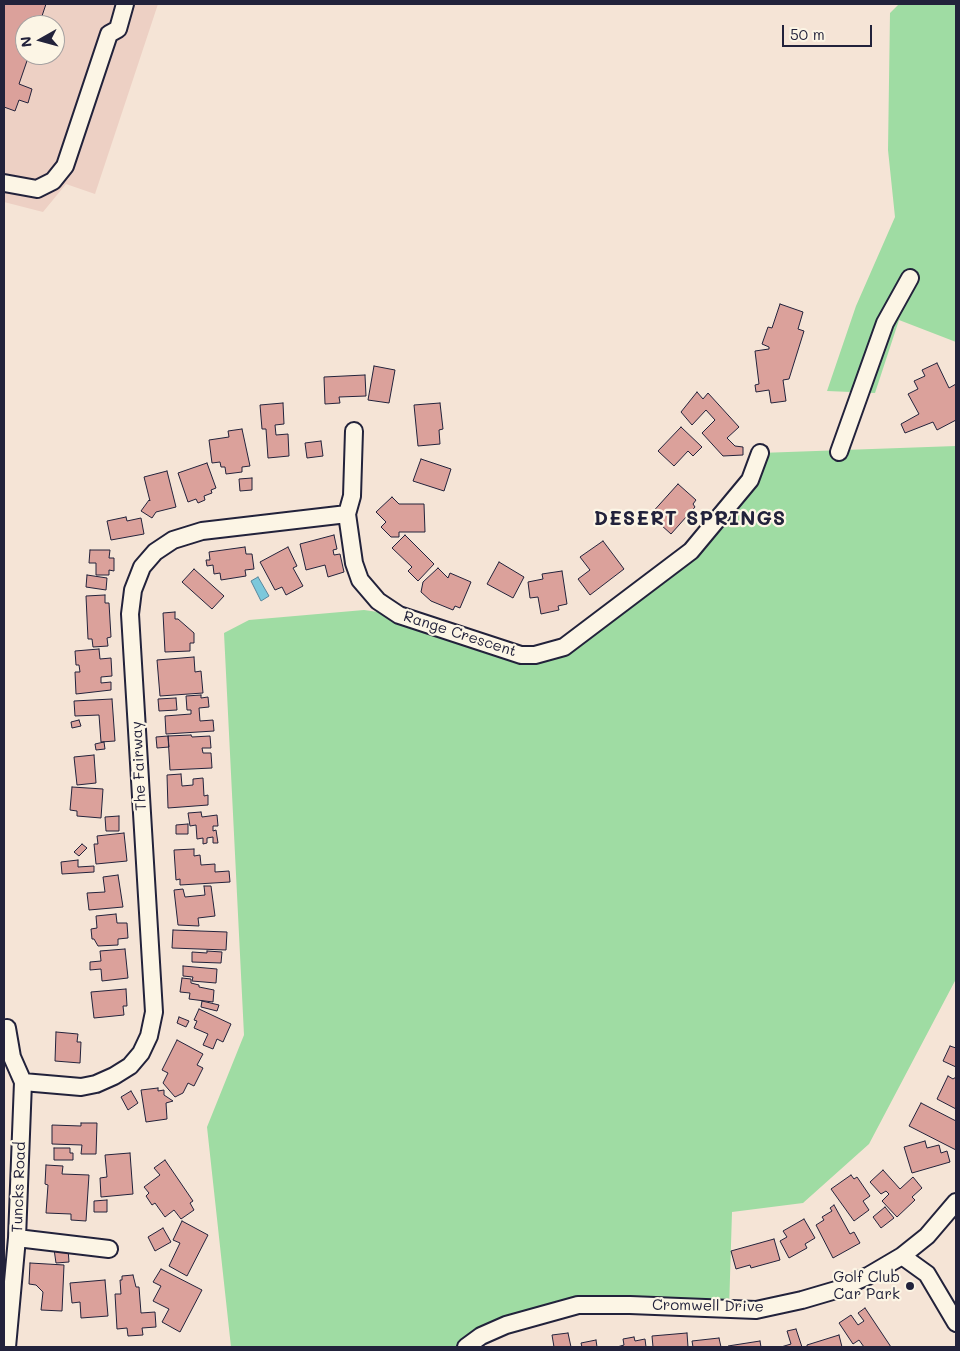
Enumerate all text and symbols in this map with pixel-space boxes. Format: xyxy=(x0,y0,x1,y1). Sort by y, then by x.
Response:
north arrow xyxy=(15,15,65,65)
scale bar xyxy=(785,15,875,47)
text: 50 m xyxy=(790,24,825,44)
text: N xyxy=(16,35,36,48)
district label: DESERT SPRINGS xyxy=(592,507,788,531)
street label: Range Crescent xyxy=(401,607,519,661)
street label: The Fairway xyxy=(128,721,150,811)
street label: Tuncks Road xyxy=(8,1141,30,1233)
place label: Golf Club Car Park xyxy=(833,1268,900,1303)
marker: Golf Club Car Park xyxy=(904,1280,916,1292)
street label: Cromwell Drive xyxy=(652,1296,764,1316)

